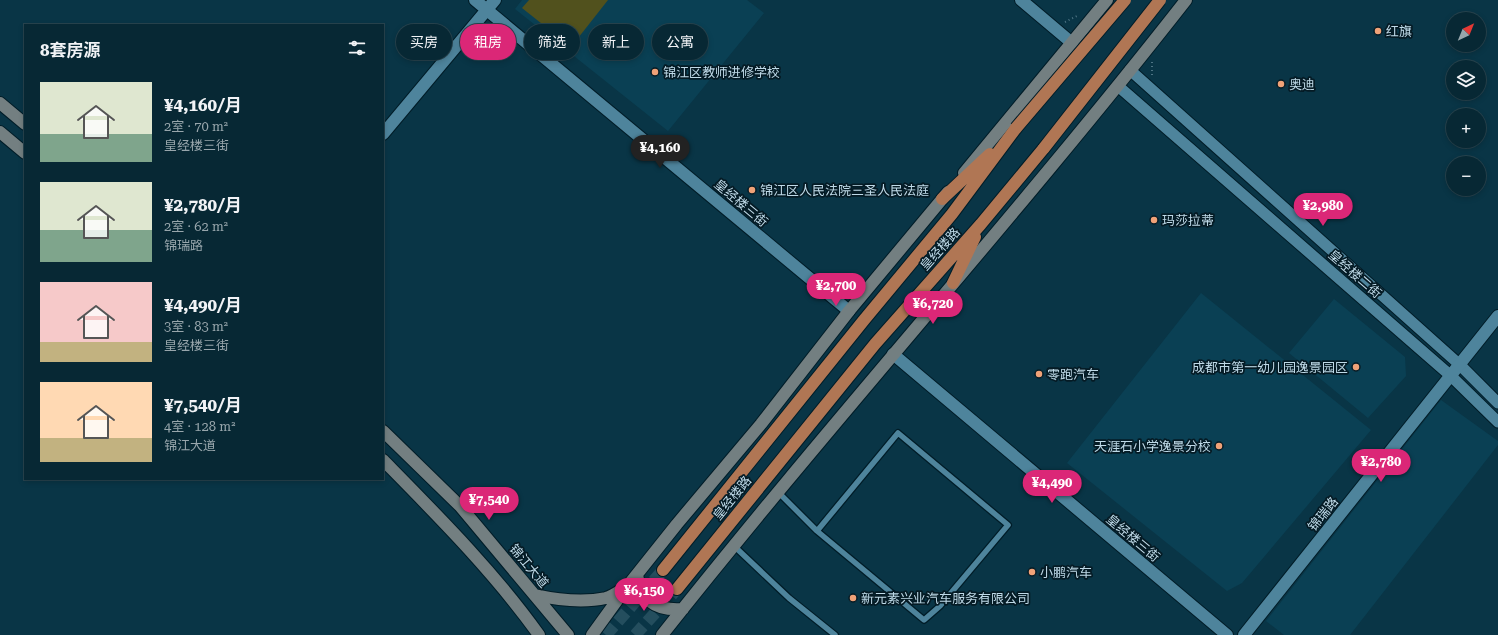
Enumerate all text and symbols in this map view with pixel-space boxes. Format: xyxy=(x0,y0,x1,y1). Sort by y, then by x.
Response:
north arrow xyxy=(1446,12,1486,52)
map controls xyxy=(1446,12,1486,196)
chip: 买房 xyxy=(396,24,452,60)
chip: 租房 xyxy=(460,24,516,60)
chip: 筛选 xyxy=(524,24,580,60)
chip: 新上 xyxy=(588,24,644,60)
chip: 公寓 xyxy=(652,24,708,60)
place label: 红旗 xyxy=(1386,24,1412,39)
marker: 红旗 xyxy=(1373,26,1383,36)
icon: filters xyxy=(346,37,368,59)
text: 8套房源 xyxy=(40,40,101,60)
button: layers xyxy=(1446,60,1486,100)
place label: 锦江区教师进修学校 xyxy=(663,65,780,80)
marker: 锦江区教师进修学校 xyxy=(650,67,660,77)
place label: 奥迪 xyxy=(1289,77,1315,92)
marker: 奥迪 xyxy=(1276,79,1286,89)
text: ¥4,160/月 xyxy=(164,95,242,115)
icon: home xyxy=(72,98,120,146)
button: + xyxy=(1446,108,1486,148)
text: 2室 · 70 m² xyxy=(164,119,228,134)
pin: ¥4,160 xyxy=(627,135,693,169)
text: 皇经楼三街 xyxy=(164,138,229,153)
text: ¥4,160 xyxy=(640,140,680,155)
button: − xyxy=(1446,156,1486,196)
street label: 皇经楼三街 xyxy=(711,176,771,230)
place label: 锦江区人民法院三圣人民法庭 xyxy=(760,183,929,198)
marker: 锦江区人民法院三圣人民法庭 xyxy=(747,185,757,195)
pin: ¥2,980 xyxy=(1290,193,1356,227)
text: ¥2,780/月 xyxy=(164,195,242,215)
icon: home xyxy=(72,198,120,246)
text: ¥2,980 xyxy=(1303,198,1343,213)
place label: 玛莎拉蒂 xyxy=(1162,213,1214,228)
marker: 玛莎拉蒂 xyxy=(1149,215,1159,225)
text: 2室 · 62 m² xyxy=(164,219,228,234)
street label: 皇经楼路 xyxy=(917,225,963,273)
text: 锦瑞路 xyxy=(164,238,203,253)
street label: 皇经楼二街 xyxy=(1326,247,1384,301)
pin: ¥2,700 xyxy=(803,273,869,307)
text: ¥2,700 xyxy=(816,278,856,293)
pin: ¥6,720 xyxy=(900,291,966,325)
text: ¥4,490/月 xyxy=(164,295,242,315)
text: ¥6,720 xyxy=(913,296,953,311)
icon: home xyxy=(72,298,120,346)
text: 3室 · 83 m² xyxy=(164,319,228,334)
text: 皇经楼三街 xyxy=(164,338,229,353)
place label: 成都市第一幼儿园逸景园区 xyxy=(1192,360,1348,375)
marker: 成都市第一幼儿园逸景园区 xyxy=(1351,362,1361,372)
place label: 零跑汽车 xyxy=(1047,367,1099,382)
marker: 零跑汽车 xyxy=(1034,369,1044,379)
text: ¥7,540/月 xyxy=(164,395,242,415)
icon: home xyxy=(72,398,120,446)
text: 4室 · 128 m² xyxy=(164,419,235,434)
text: 锦江大道 xyxy=(164,438,216,453)
place label: 天涯石小学逸景分校 xyxy=(1094,439,1211,454)
marker: 天涯石小学逸景分校 xyxy=(1214,441,1224,451)
pin: ¥2,780 xyxy=(1348,449,1414,483)
text: ¥2,780 xyxy=(1361,454,1401,469)
pin: ¥4,490 xyxy=(1019,470,1085,504)
street label: 皇经楼路 xyxy=(710,473,754,523)
text: ¥4,490 xyxy=(1032,475,1072,490)
pin: ¥7,540 xyxy=(456,487,522,521)
text: ¥7,540 xyxy=(469,492,509,507)
street label: 锦瑞路 xyxy=(1305,494,1341,534)
street label: 皇经楼三街 xyxy=(1103,511,1163,565)
street label: 锦江大道 xyxy=(507,541,551,591)
place label: 小鹏汽车 xyxy=(1040,565,1092,580)
marker: 小鹏汽车 xyxy=(1027,567,1037,577)
pin: ¥6,150 xyxy=(611,578,677,612)
text: ¥6,150 xyxy=(624,583,664,598)
place label: 新元素兴业汽车服务有限公司 xyxy=(861,591,1030,606)
marker: 新元素兴业汽车服务有限公司 xyxy=(848,593,858,603)

